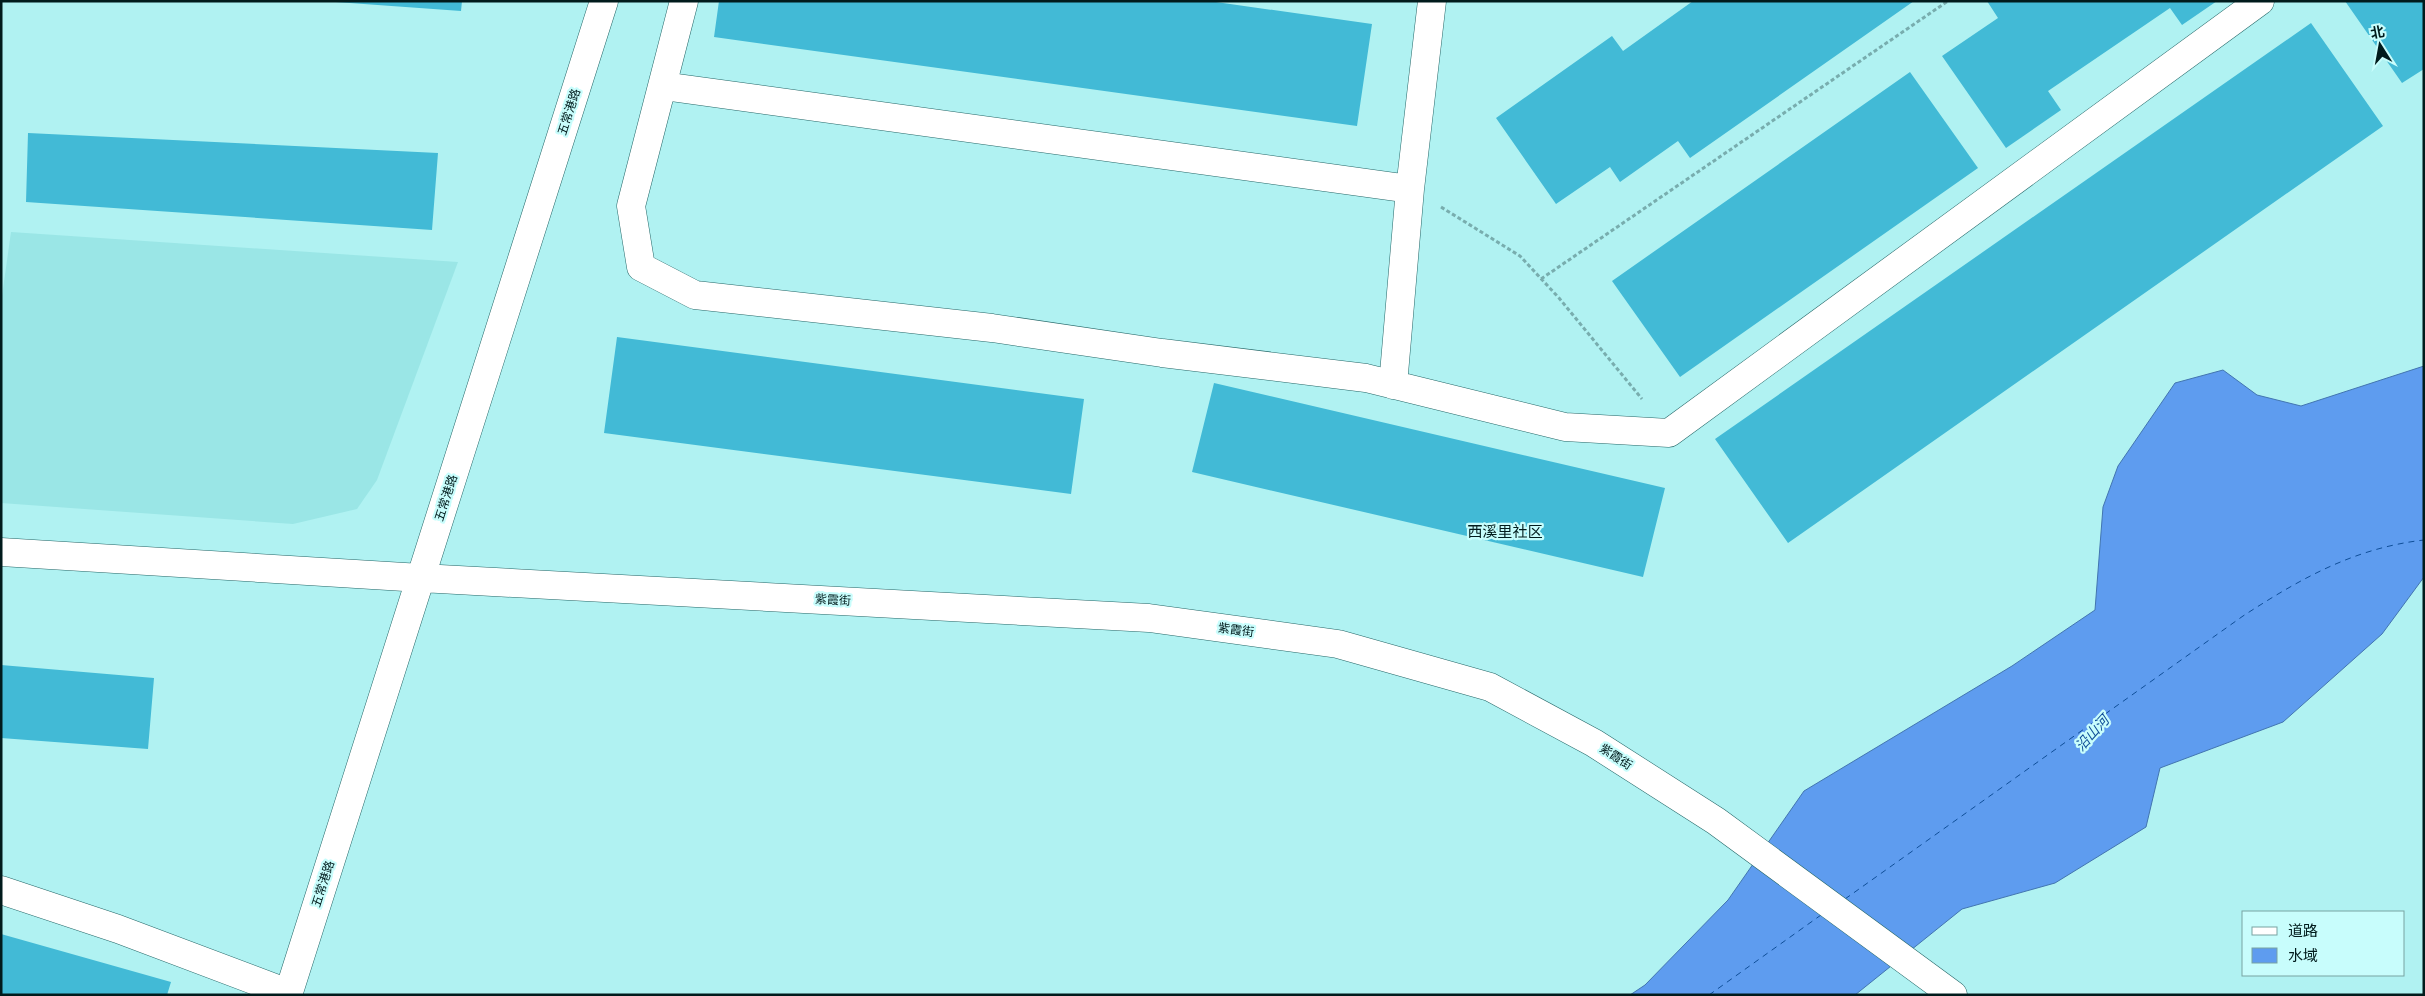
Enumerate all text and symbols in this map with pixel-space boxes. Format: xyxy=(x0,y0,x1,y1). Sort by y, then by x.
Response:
north arrow xyxy=(2355,20,2405,70)
text: 北 xyxy=(2369,21,2386,43)
street label: 五常港路 xyxy=(553,86,584,137)
street label: 五常港路 xyxy=(430,472,461,523)
district label: 西溪里社区 xyxy=(1467,521,1543,542)
street label: 紫霞街 xyxy=(815,590,851,609)
street label: 紫霞街 xyxy=(1217,619,1255,640)
water label: 沿山河 xyxy=(2071,708,2115,755)
street label: 紫霞街 xyxy=(1597,740,1636,774)
street label: 五常港路 xyxy=(307,858,338,909)
legend xyxy=(2242,911,2405,976)
text: 道路 xyxy=(2288,920,2318,941)
text: 水域 xyxy=(2288,945,2318,966)

